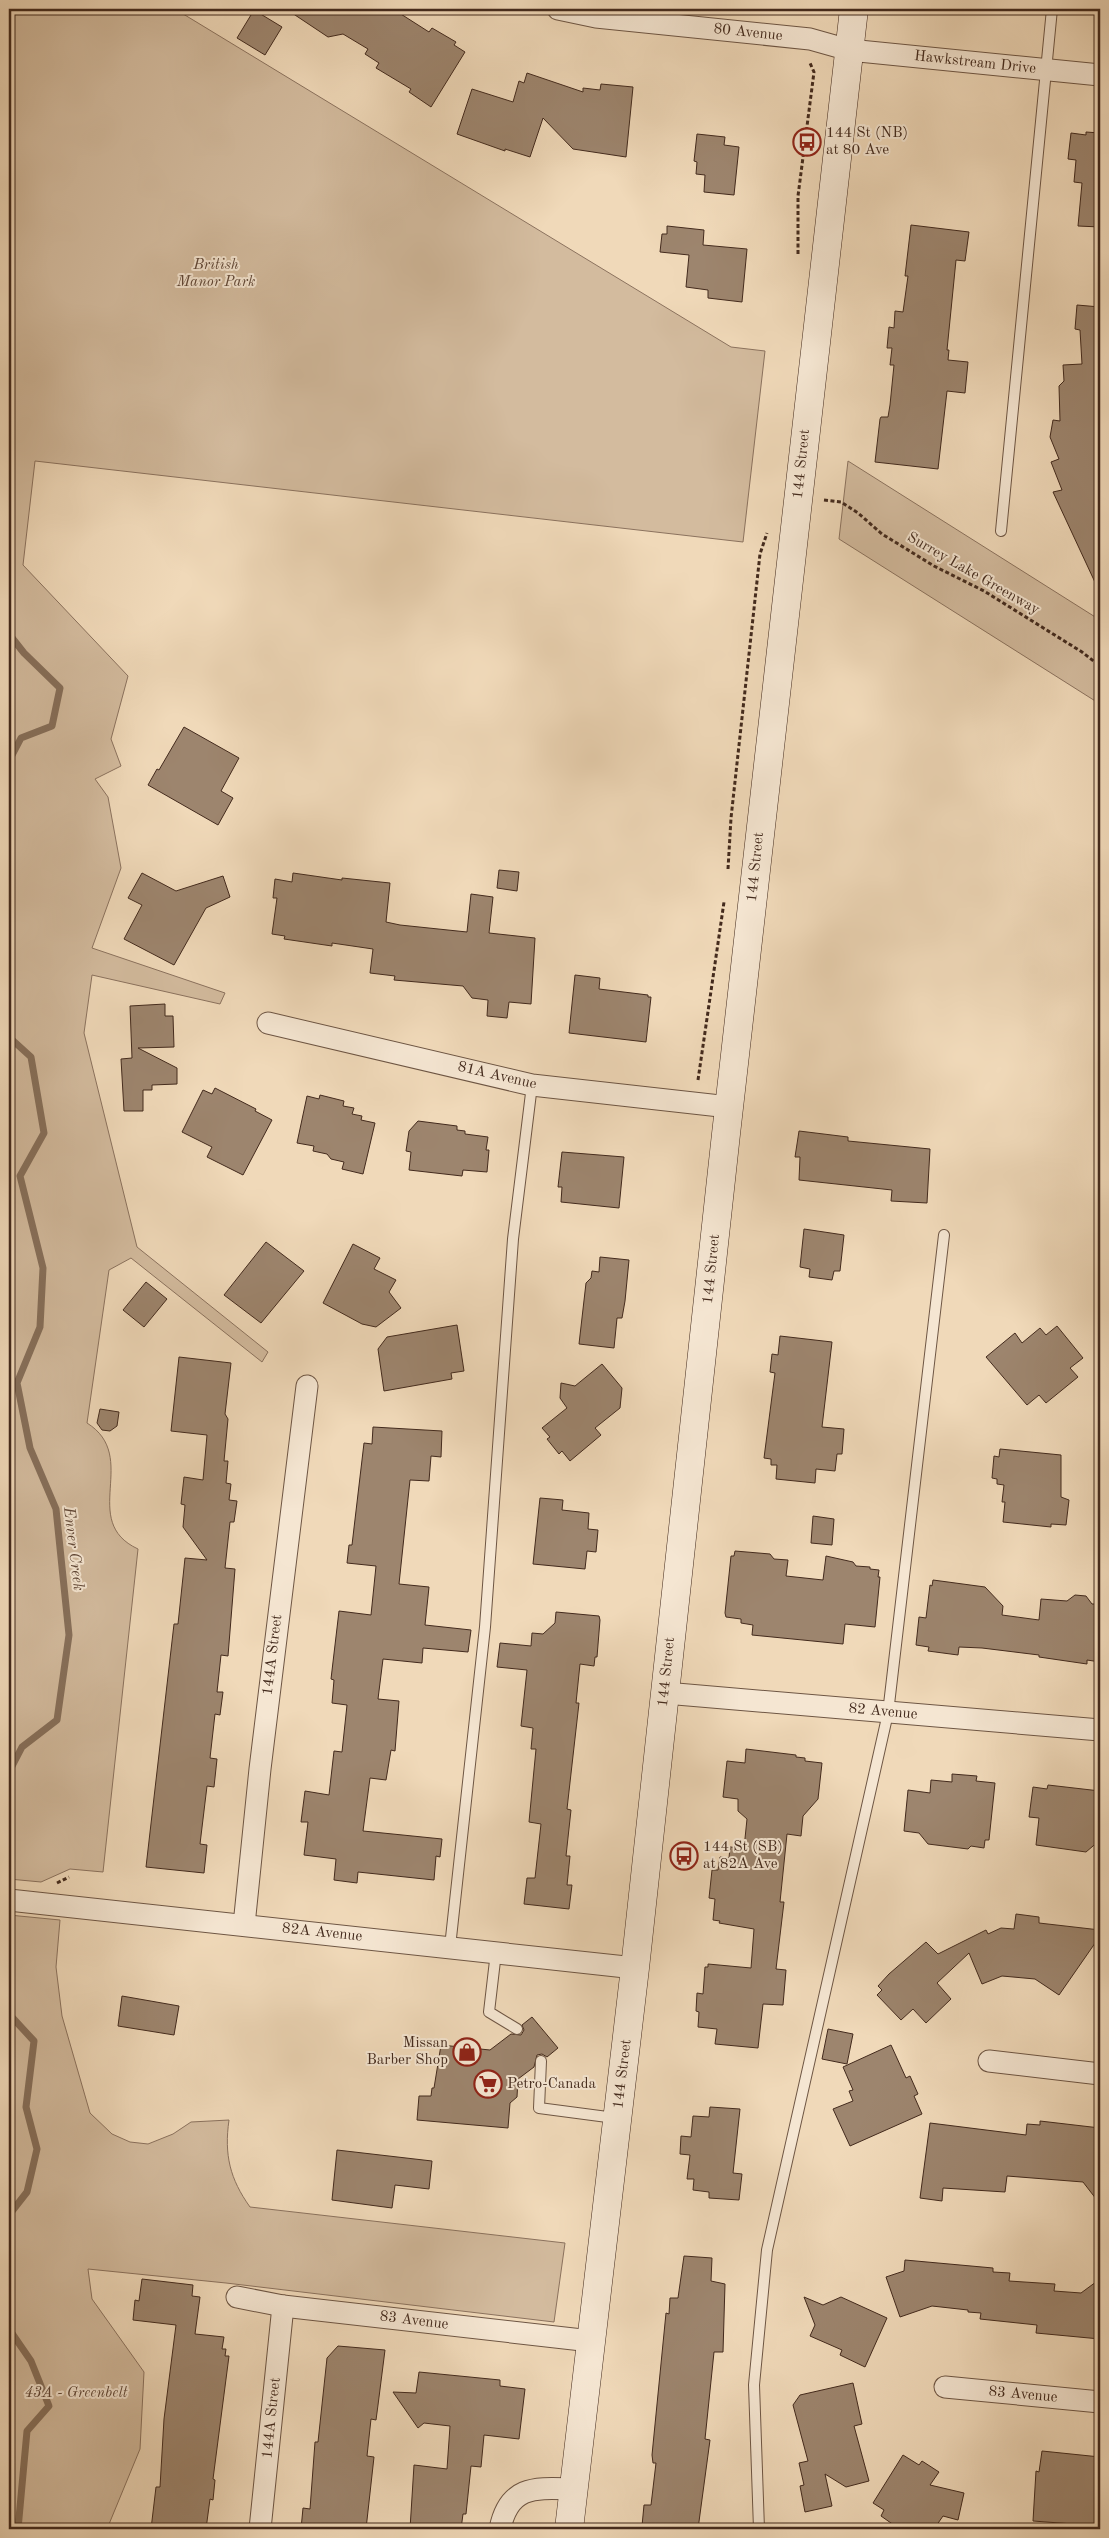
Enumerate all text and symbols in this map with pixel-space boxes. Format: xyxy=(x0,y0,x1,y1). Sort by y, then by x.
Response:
street label: 80 Avenue xyxy=(713,22,783,44)
street label: Hawkstream Drive xyxy=(913,49,1037,77)
place label: 144 St (NB) at 80 Ave xyxy=(826,126,908,158)
bus stop icon: 144 St (NB) at 80 Ave xyxy=(792,127,822,157)
park label: British Manor Park xyxy=(176,258,255,290)
street label: 144 Street xyxy=(791,428,813,500)
street label: Surrey Lake Greenway xyxy=(904,530,1042,618)
street label: 144 Street xyxy=(745,831,767,903)
street label: 81A Avenue xyxy=(456,1060,538,1092)
street label: 144 Street xyxy=(701,1233,723,1305)
water label: Enver Creek xyxy=(60,1505,86,1592)
street label: 144A Street xyxy=(261,1614,285,1696)
street label: 144 Street xyxy=(656,1636,678,1708)
street label: 82 Avenue xyxy=(848,1702,918,1722)
place label: 144 St (SB) at 82A Ave xyxy=(703,1840,783,1872)
bus stop icon: 144 St (SB) at 82A Ave xyxy=(669,1841,699,1871)
street label: 82A Avenue xyxy=(281,1921,363,1945)
place label: Missan Barber Shop xyxy=(366,2036,448,2068)
shop icon: Missan Barber Shop xyxy=(452,2037,482,2067)
street label: 144 Street xyxy=(611,2038,635,2110)
supermarket icon: Petro-Canada xyxy=(473,2069,503,2099)
place label: Petro-Canada xyxy=(507,2077,597,2092)
street label: 83 Avenue xyxy=(379,2309,449,2333)
street label: 144A Street xyxy=(260,2377,284,2459)
street label: 83 Avenue xyxy=(988,2385,1058,2405)
park label: 43A - Greenbelt xyxy=(24,2386,128,2401)

